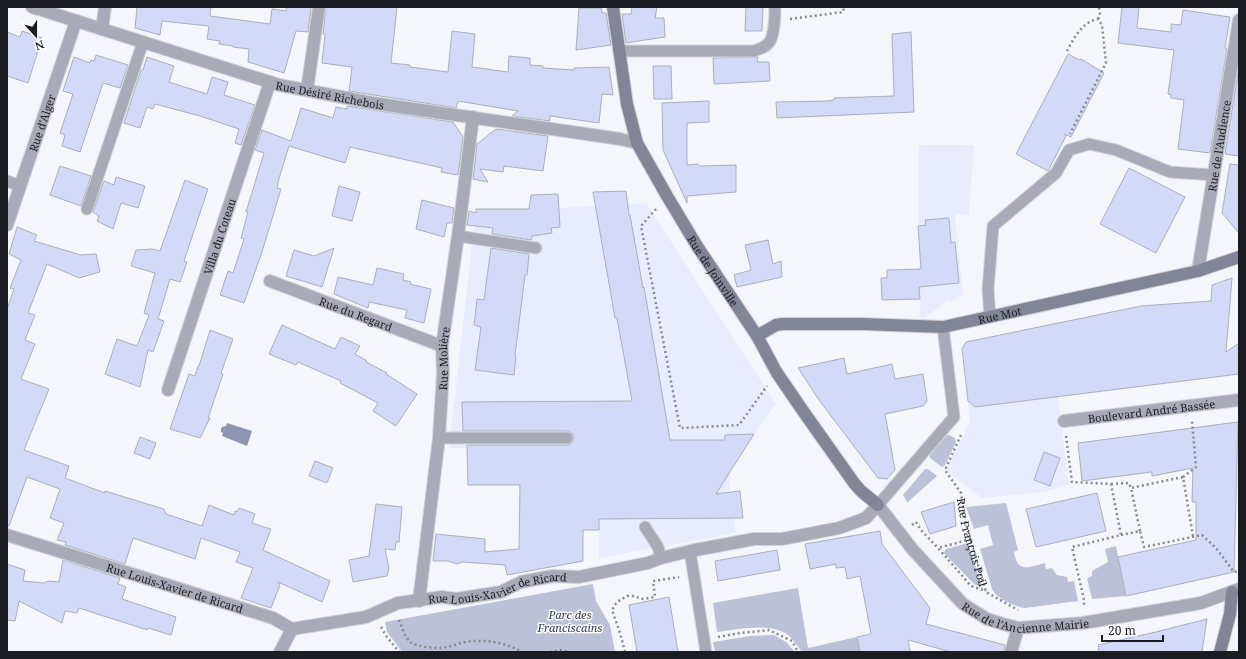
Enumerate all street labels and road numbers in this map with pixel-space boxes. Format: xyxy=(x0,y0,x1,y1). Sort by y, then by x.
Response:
street label: Rue Désiré Richebois xyxy=(275,77,385,112)
street label: Rue d'Alger xyxy=(25,91,58,153)
street label: Rue de l'Audience xyxy=(1204,99,1233,193)
street label: Villa du Coteau xyxy=(199,196,239,276)
street label: Rue de Joinville xyxy=(685,232,742,309)
street label: Rue du Regard xyxy=(317,293,395,334)
street label: Rue Mot xyxy=(977,303,1023,327)
street label: Rue Molière xyxy=(434,326,452,391)
street label: Boulevard André Bassée xyxy=(1087,395,1216,426)
street label: Rue François Poil xyxy=(954,497,992,589)
street label: Rue Louis-Xavier de Ricard xyxy=(105,559,245,616)
street label: Rue Louis-Xavier de Ricard xyxy=(427,568,567,607)
street label: Rue de l'Ancienne Mairie xyxy=(960,598,1090,636)

